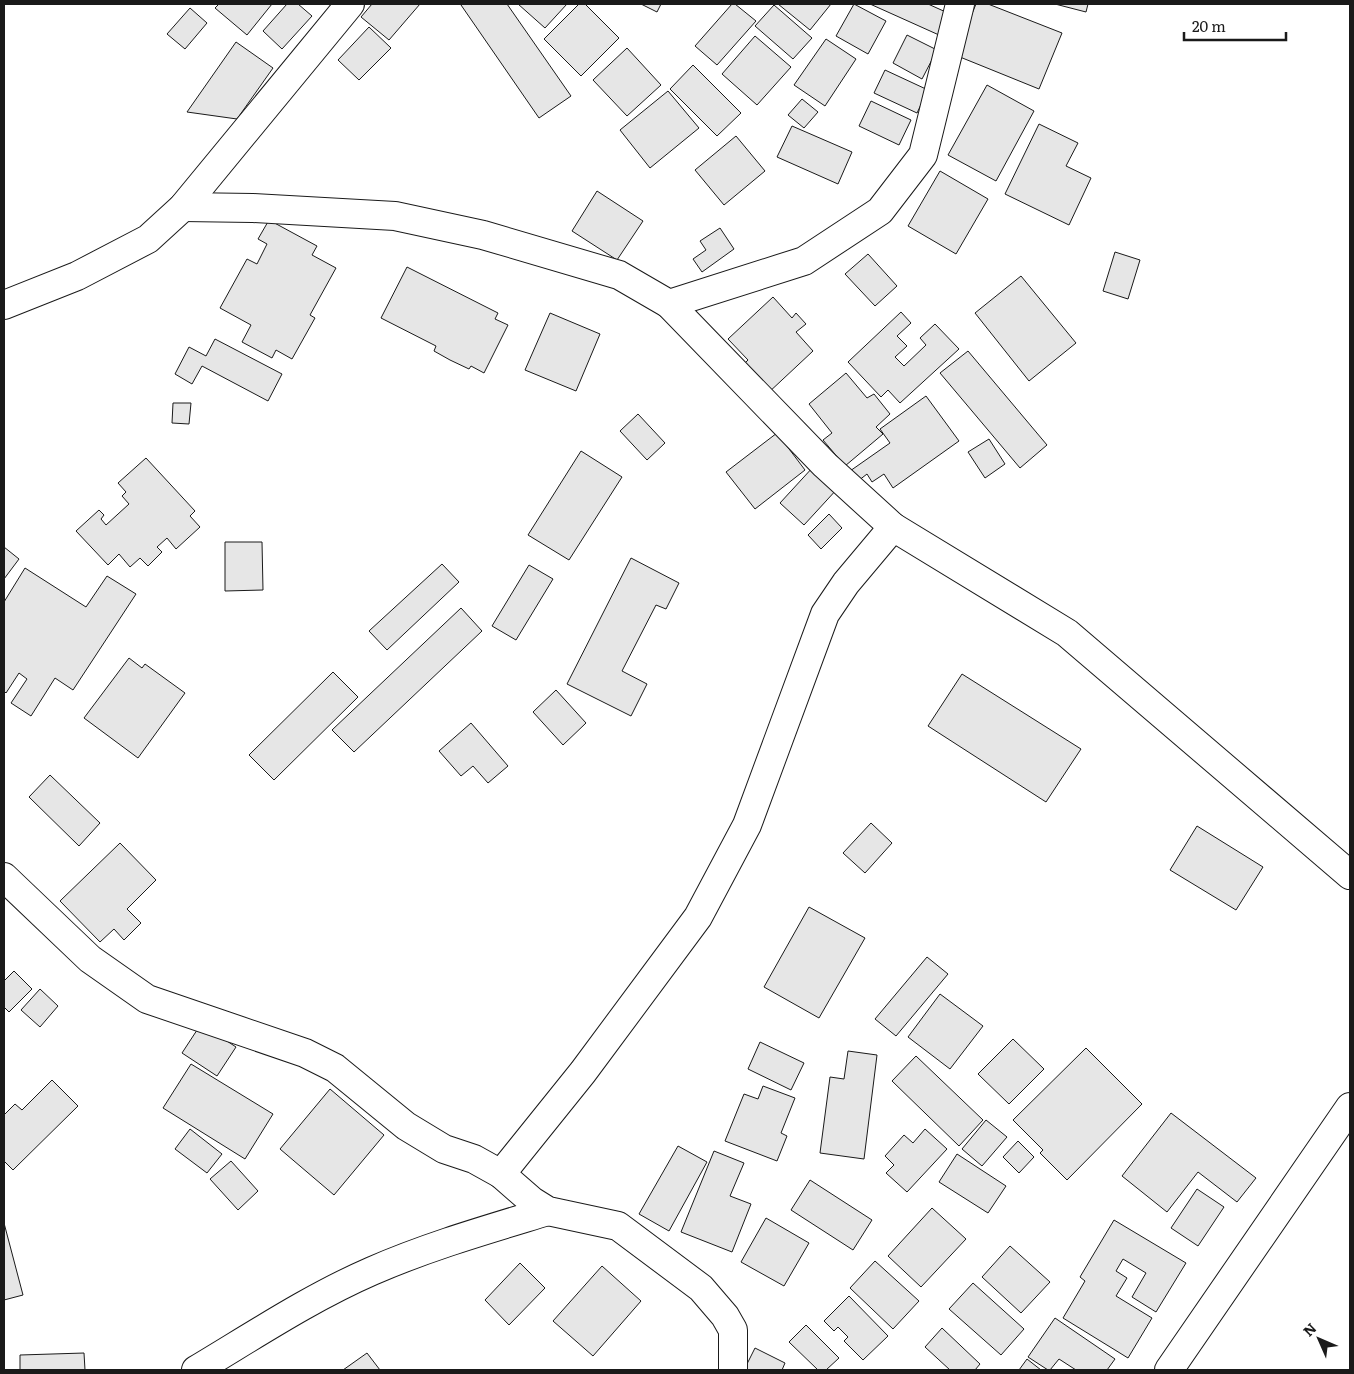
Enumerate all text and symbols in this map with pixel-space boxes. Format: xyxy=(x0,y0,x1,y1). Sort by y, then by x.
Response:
scale bar xyxy=(1184,10,1286,42)
text: 20 m xyxy=(1192,14,1226,37)
north arrow xyxy=(1294,1314,1344,1364)
text: N xyxy=(1298,1318,1321,1340)

